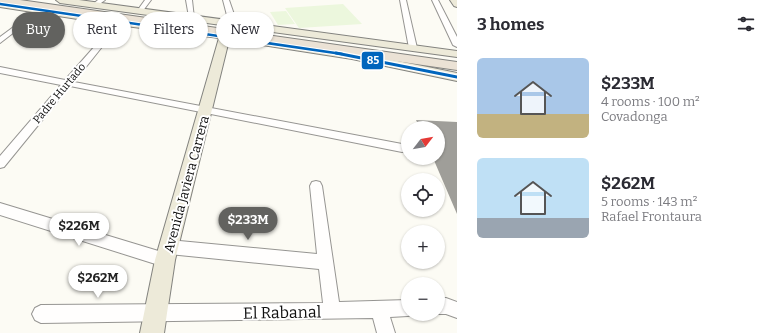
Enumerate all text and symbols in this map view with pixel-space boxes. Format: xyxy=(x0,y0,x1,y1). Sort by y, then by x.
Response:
chip: Buy xyxy=(12,12,65,48)
chip: Rent xyxy=(73,12,131,48)
chip: Filters xyxy=(139,12,208,48)
chip: New xyxy=(216,12,274,48)
icon: filters xyxy=(735,13,757,35)
text: 3 homes xyxy=(477,14,544,35)
line badge: 85 xyxy=(361,51,384,70)
text: 85 xyxy=(367,54,379,67)
street label: Padre Hurtado xyxy=(30,60,88,126)
text: $233M xyxy=(601,73,655,94)
icon: home xyxy=(509,74,557,122)
text: 4 rooms · 100 m² xyxy=(601,94,700,109)
text: Covadonga xyxy=(601,109,668,124)
street label: Avenida Javiera Carrera xyxy=(161,114,212,254)
north arrow xyxy=(401,121,445,165)
map controls xyxy=(401,121,445,321)
button: locate xyxy=(401,173,445,217)
text: $262M xyxy=(601,173,655,194)
icon: home xyxy=(509,174,557,222)
text: 5 rooms · 143 m² xyxy=(601,194,697,209)
pin: $233M xyxy=(220,207,276,241)
text: Rafael Frontaura xyxy=(601,209,702,224)
text: $233M xyxy=(227,212,269,227)
pin: $226M xyxy=(51,213,107,247)
text: $226M xyxy=(58,218,100,233)
button: + xyxy=(401,225,445,269)
pin: $262M xyxy=(70,265,126,299)
text: $262M xyxy=(77,270,119,285)
button: − xyxy=(401,277,445,321)
street label: El Rabanal xyxy=(243,302,322,323)

